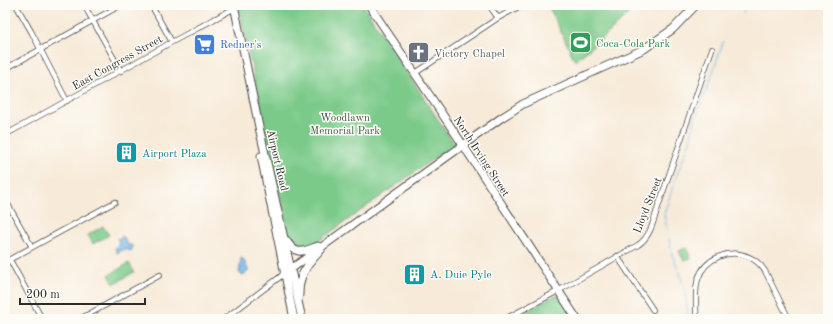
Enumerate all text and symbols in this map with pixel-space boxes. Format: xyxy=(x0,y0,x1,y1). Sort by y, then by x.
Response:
sports icon: Coca-Cola Park xyxy=(568,30,594,56)
supermarket icon: Redner's xyxy=(192,31,218,57)
street label: East Congress Street xyxy=(71,34,165,93)
place label: Coca-Cola Park xyxy=(596,39,670,50)
place label: Redner's xyxy=(220,40,262,51)
church icon: Victory Chapel xyxy=(406,40,432,66)
place label: Victory Chapel xyxy=(434,49,505,60)
park label: Woodlawn Memorial Park xyxy=(310,113,380,137)
street label: North Irving Street xyxy=(451,115,511,199)
street label: Airport Road xyxy=(264,128,289,193)
building icon: Airport Plaza xyxy=(113,140,139,166)
place label: Airport Plaza xyxy=(142,149,207,160)
street label: Lloyd Street xyxy=(632,176,665,235)
building icon: A. Duie Pyle xyxy=(402,261,428,287)
place label: A. Duie Pyle xyxy=(430,270,491,281)
scale bar xyxy=(20,280,145,306)
text: 200 m xyxy=(26,289,60,301)

